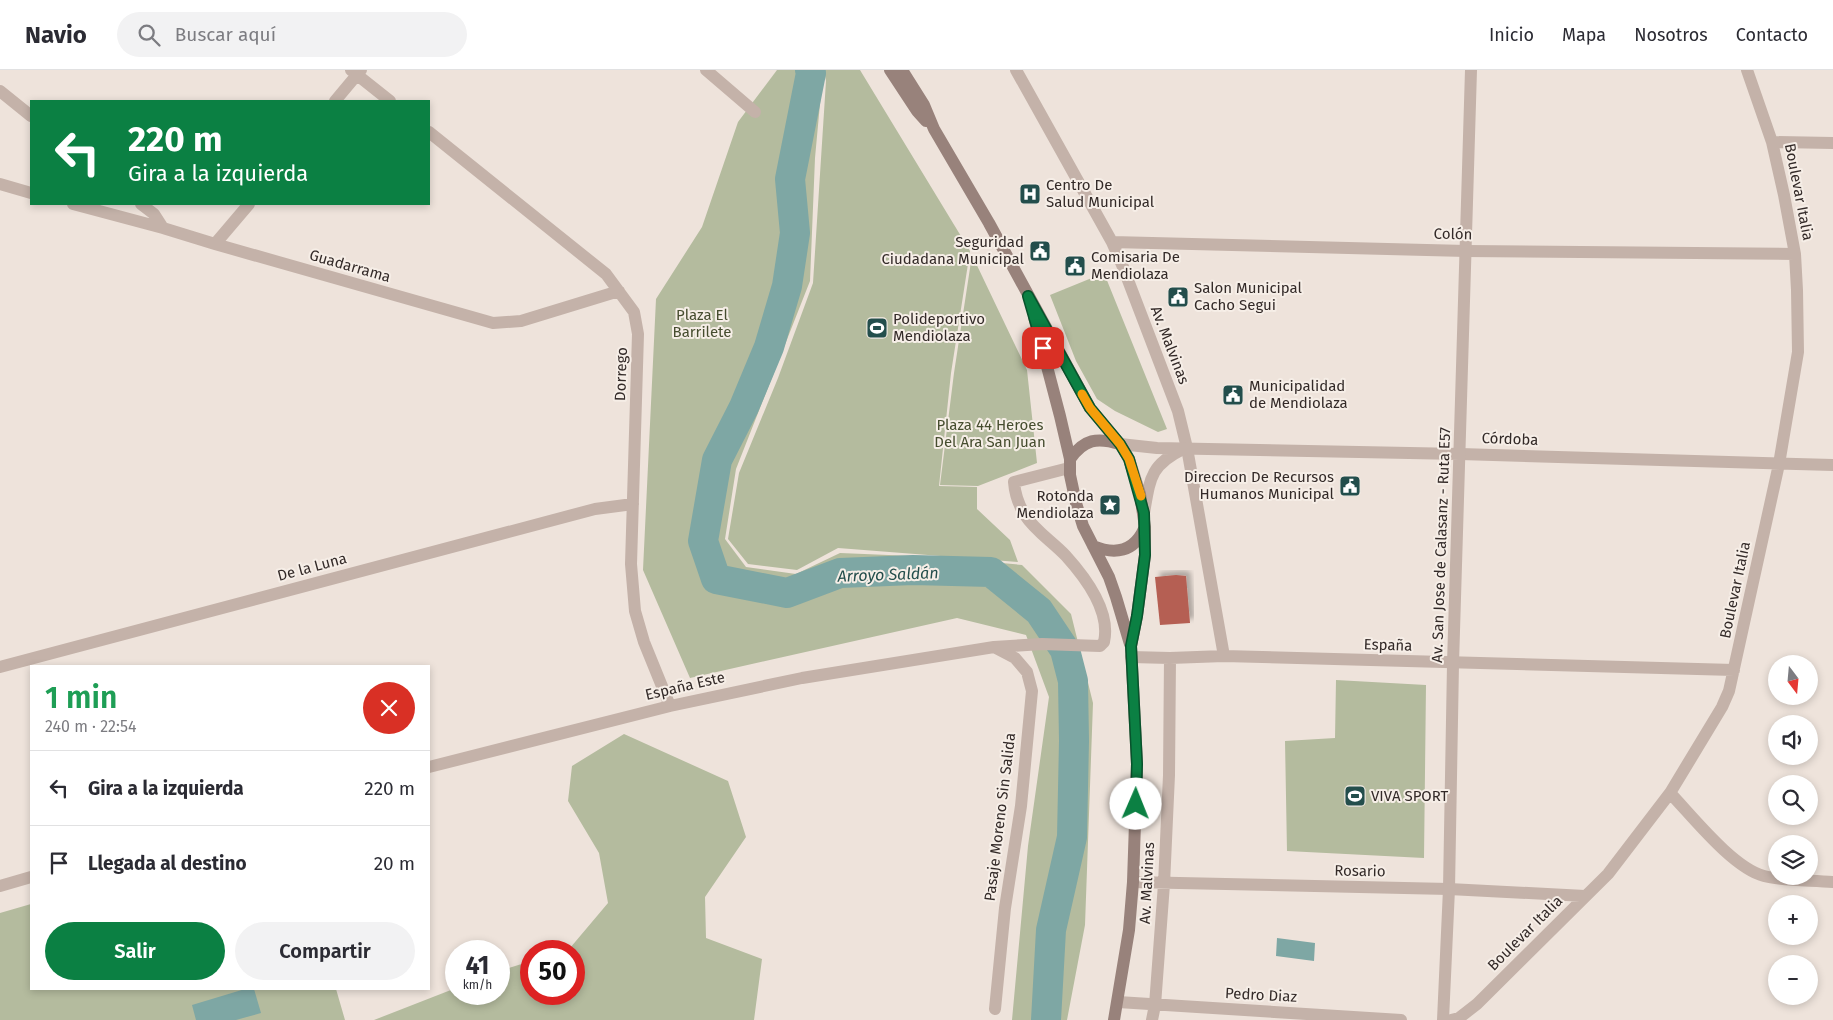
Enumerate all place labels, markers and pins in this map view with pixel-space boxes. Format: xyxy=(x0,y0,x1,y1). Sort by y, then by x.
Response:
place label: Centro De Salud Municipal xyxy=(1046,176,1155,211)
hospital icon: Centro De Salud Municipal xyxy=(1018,182,1042,206)
place label: Seguridad Ciudadana Municipal xyxy=(881,233,1025,268)
public building icon: Seguridad Ciudadana Municipal xyxy=(1028,239,1052,263)
place label: Comisaria De Mendiolaza xyxy=(1091,248,1180,283)
public building icon: Comisaria De Mendiolaza xyxy=(1063,254,1087,278)
place label: Salon Municipal Cacho Segui xyxy=(1194,279,1303,314)
public building icon: Salon Municipal Cacho Segui xyxy=(1166,285,1190,309)
place label: Polideportivo Mendiolaza xyxy=(893,310,985,345)
sports icon: Polideportivo Mendiolaza xyxy=(865,316,889,340)
pin xyxy=(1022,327,1064,369)
place label: Municipalidad de Mendiolaza xyxy=(1249,377,1348,412)
public building icon: Municipalidad de Mendiolaza xyxy=(1221,383,1245,407)
place label: Direccion De Recursos Humanos Municipal xyxy=(1184,468,1335,503)
public building icon: Direccion De Recursos Humanos Municipal xyxy=(1338,474,1362,498)
place label: Rotonda Mendiolaza xyxy=(1016,487,1094,522)
place icon: Rotonda Mendiolaza xyxy=(1098,493,1122,517)
sports icon: VIVA SPORT xyxy=(1343,784,1367,808)
place label: VIVA SPORT xyxy=(1371,787,1449,805)

